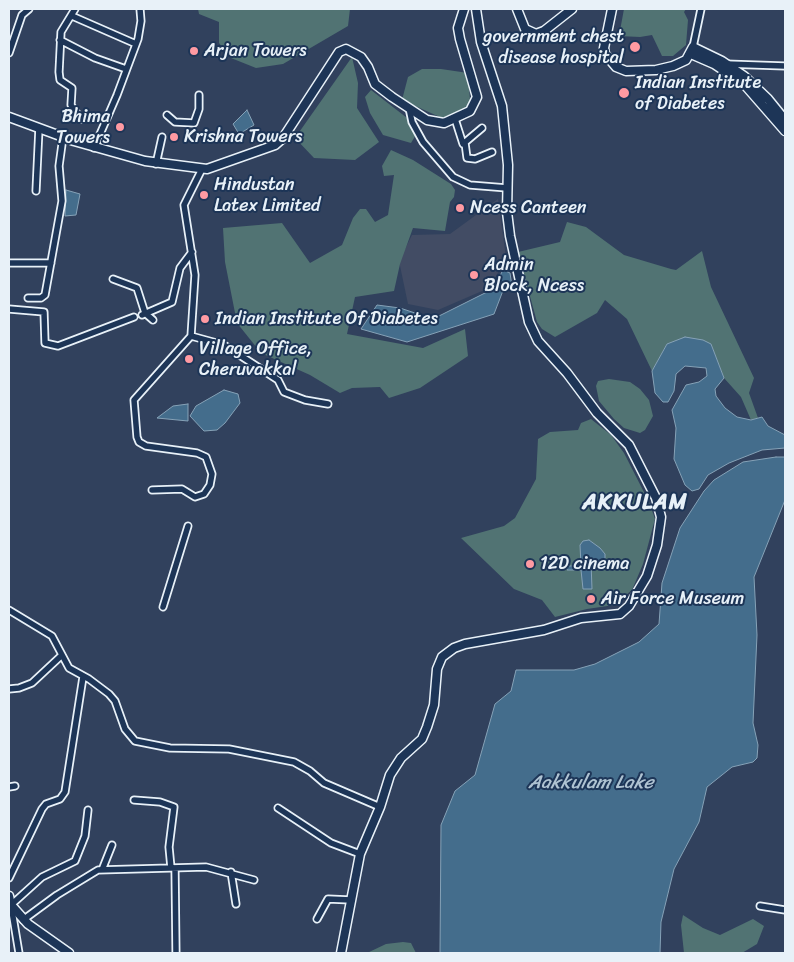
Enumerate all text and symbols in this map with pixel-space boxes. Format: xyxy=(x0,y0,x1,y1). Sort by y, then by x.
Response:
place label: government chest disease hospital xyxy=(483,26,624,68)
place label: Arjan Towers xyxy=(204,40,307,62)
marker: government chest disease hospital xyxy=(628,40,642,54)
marker: Arjan Towers xyxy=(188,45,200,57)
place label: Indian Institute of Diabetes xyxy=(635,72,761,115)
marker: Indian Institute of Diabetes xyxy=(617,86,631,100)
place label: Bhima Towers xyxy=(56,106,110,148)
marker: Bhima Towers xyxy=(114,121,126,133)
place label: Krishna Towers xyxy=(184,126,302,148)
marker: Krishna Towers xyxy=(168,131,180,143)
place label: Hindustan Latex Limited xyxy=(214,174,320,216)
marker: Hindustan Latex Limited xyxy=(198,189,210,201)
place label: Ncess Canteen xyxy=(470,197,587,219)
marker: Ncess Canteen xyxy=(454,202,466,214)
place label: Admin Block, Ncess xyxy=(484,254,584,296)
marker: Admin Block, Ncess xyxy=(468,269,480,281)
place label: Indian Institute Of Diabetes xyxy=(215,308,438,330)
marker: Indian Institute Of Diabetes xyxy=(199,313,211,325)
place label: Village Office, Cheruvakkal xyxy=(199,338,312,380)
marker: Village Office, Cheruvakkal xyxy=(183,353,195,365)
district label: AKKULAM xyxy=(582,490,688,516)
place label: 12D cinema xyxy=(540,553,629,575)
marker: 12D cinema xyxy=(524,558,536,570)
place label: Air Force Museum xyxy=(601,588,744,610)
marker: Air Force Museum xyxy=(585,593,597,605)
water label: Aakkulam Lake xyxy=(528,772,654,794)

